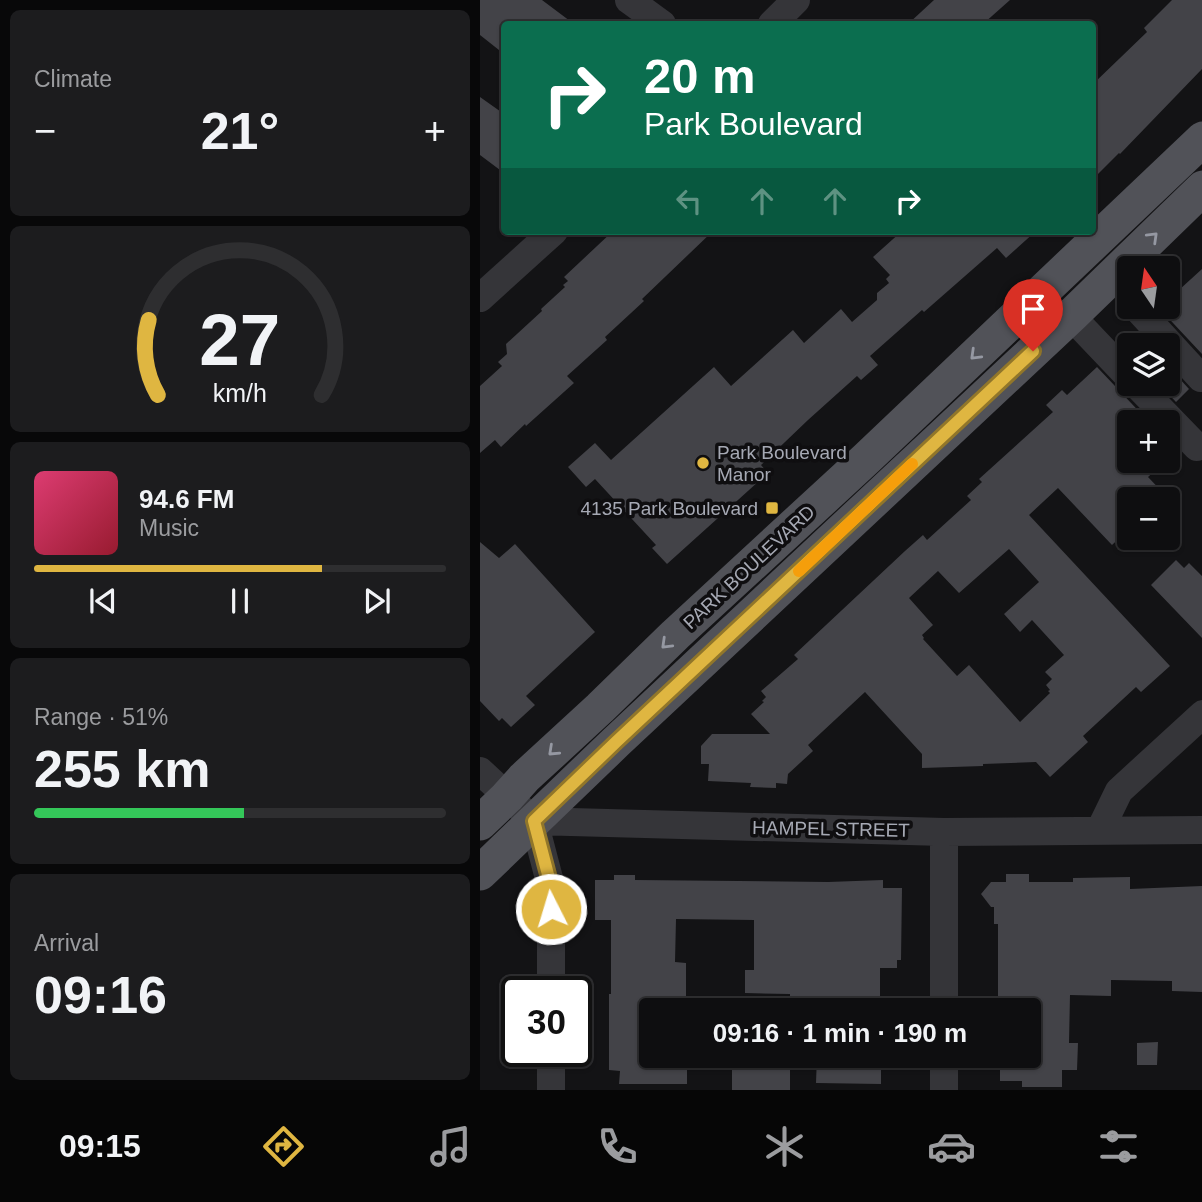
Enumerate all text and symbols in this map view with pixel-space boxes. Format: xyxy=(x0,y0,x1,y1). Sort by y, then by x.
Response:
icon: right xyxy=(529,49,620,140)
text: 20 m xyxy=(644,49,756,103)
text: Climate xyxy=(34,66,112,92)
text: 21° xyxy=(201,102,279,160)
text: Park Boulevard xyxy=(644,106,863,142)
text: − xyxy=(34,110,56,152)
text: + xyxy=(424,110,446,152)
icon: left xyxy=(670,182,708,220)
icon: ahead xyxy=(743,182,781,220)
icon: ahead xyxy=(816,182,854,220)
icon: right xyxy=(889,182,927,220)
one-way arrow xyxy=(1144,232,1157,245)
north arrow xyxy=(1117,256,1180,318)
map controls xyxy=(1117,256,1180,550)
pin xyxy=(1003,279,1063,351)
icon: arrive xyxy=(1014,290,1052,328)
text: 27 xyxy=(200,299,280,380)
button: layers xyxy=(1117,333,1180,396)
one-way arrow xyxy=(970,346,983,359)
text: km/h xyxy=(213,379,267,407)
button: + xyxy=(1117,410,1180,473)
place label: Park Boulevard Manor xyxy=(717,442,847,485)
marker: Park Boulevard Manor xyxy=(695,455,711,471)
text: 94.6 FM xyxy=(139,484,234,514)
button: − xyxy=(1117,487,1180,550)
place label: 4135 Park Boulevard xyxy=(581,498,758,519)
marker: 4135 Park Boulevard xyxy=(764,500,780,516)
street label: PARK BOULEVARD xyxy=(679,501,819,633)
text: Music xyxy=(139,515,199,541)
icon: previous xyxy=(84,582,122,620)
icon: pause xyxy=(221,582,259,620)
icon: next xyxy=(358,582,396,620)
one-way arrow xyxy=(661,635,674,648)
text: Range · 51% xyxy=(34,704,168,730)
text: 255 km xyxy=(34,740,210,798)
one-way arrow xyxy=(548,743,561,756)
street label: HAMPEL STREET xyxy=(752,817,910,841)
position arrow xyxy=(514,872,588,946)
text: Arrival xyxy=(34,930,99,956)
text: 09:16 xyxy=(34,966,167,1024)
speed limit sign: 30 xyxy=(501,976,592,1067)
text: 09:16 · 1 min · 190 m xyxy=(713,1018,967,1048)
icon: directions xyxy=(259,1122,308,1171)
icon: music xyxy=(426,1122,475,1171)
icon: phone xyxy=(593,1122,642,1171)
icon: climate xyxy=(760,1122,809,1171)
icon: car xyxy=(927,1122,976,1171)
icon: filters xyxy=(1094,1122,1143,1171)
text: 09:15 xyxy=(59,1128,141,1164)

